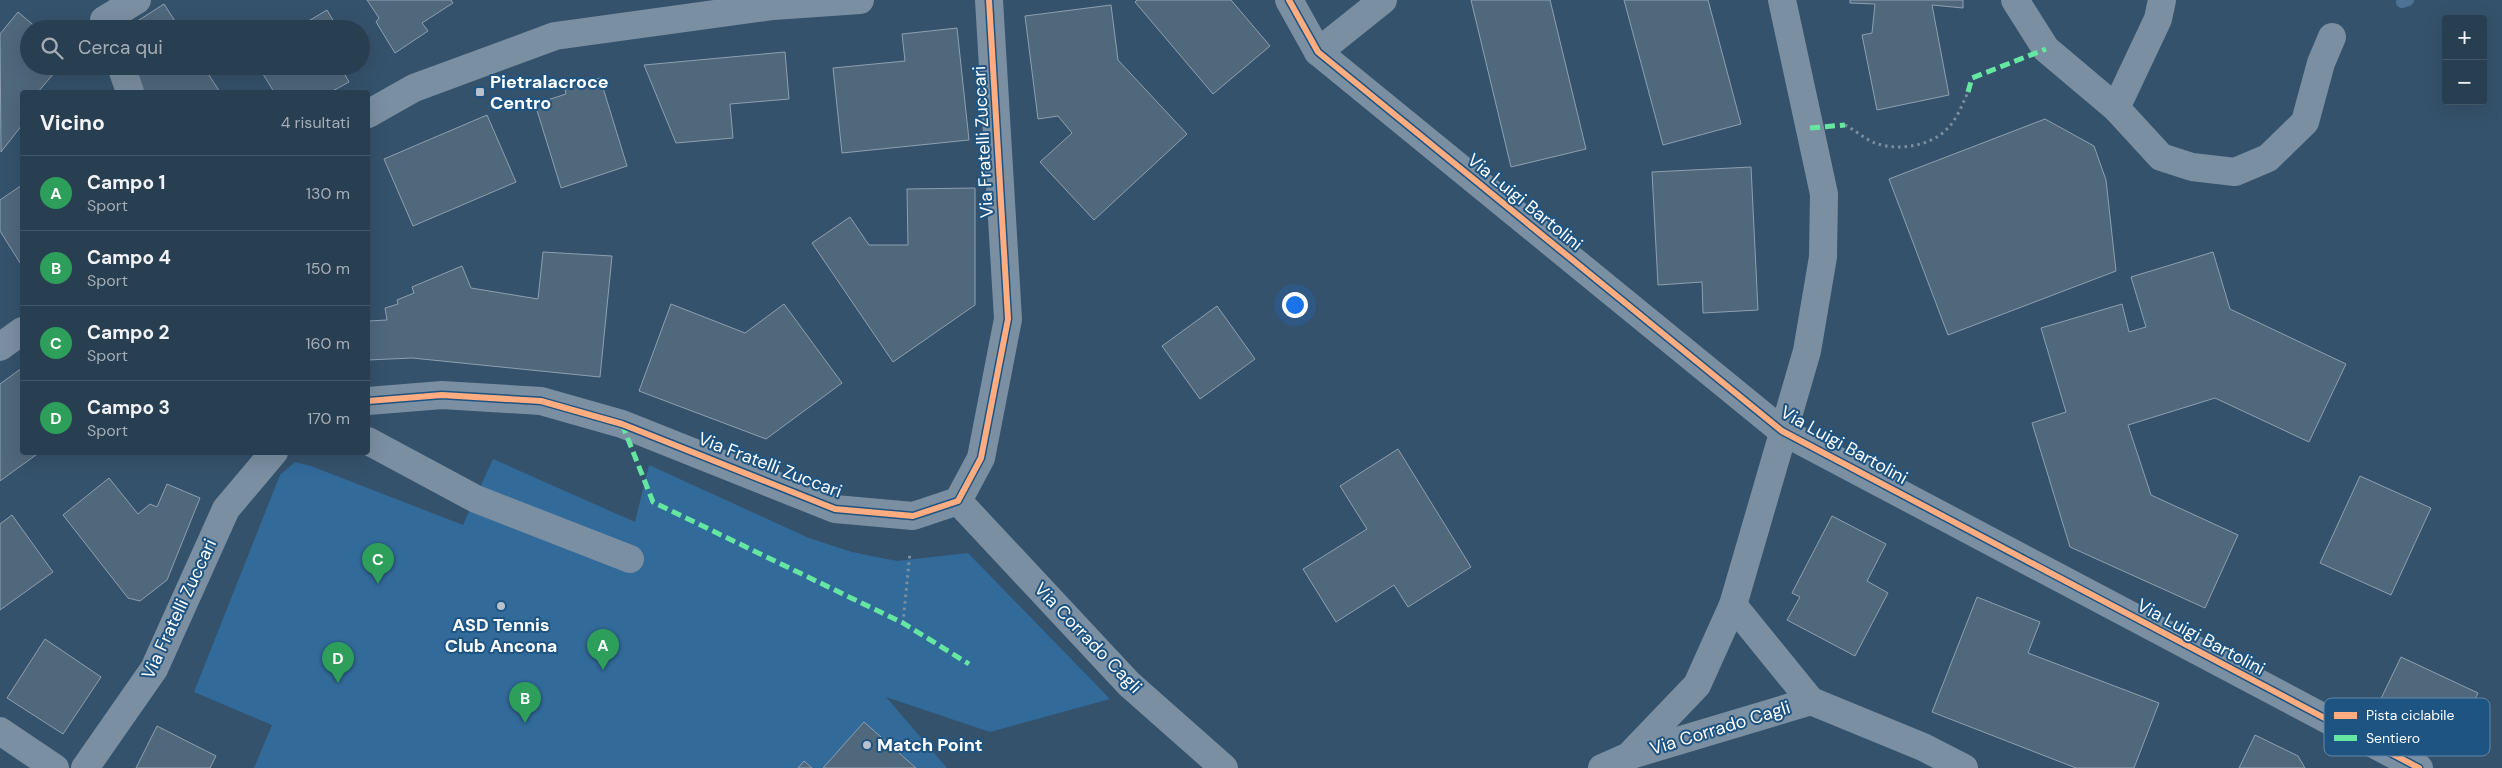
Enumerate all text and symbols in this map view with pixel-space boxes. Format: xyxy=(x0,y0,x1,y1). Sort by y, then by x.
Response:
map controls xyxy=(2442,15,2487,105)
button: + xyxy=(2442,15,2487,60)
search box xyxy=(20,20,370,75)
icon: search xyxy=(38,34,66,62)
text: Cerca qui xyxy=(78,35,163,60)
button: − xyxy=(2442,60,2487,105)
street label: Via Fratelli Zuccari xyxy=(967,65,999,219)
place label: Pietralacroce Centro xyxy=(490,70,609,115)
marker: Pietralacroce Centro xyxy=(474,86,486,98)
text: Vicino xyxy=(40,109,105,137)
text: 4 risultati xyxy=(281,112,350,133)
street label: Via Luigi Bartolini xyxy=(1462,148,1588,256)
text: Campo 1 xyxy=(87,170,165,195)
text: A xyxy=(50,183,62,204)
text: 130 m xyxy=(306,183,350,204)
text: Sport xyxy=(87,195,128,216)
text: Campo 4 xyxy=(87,245,171,270)
text: B xyxy=(51,258,61,279)
text: 150 m xyxy=(306,258,350,279)
text: Sport xyxy=(87,270,128,291)
your location xyxy=(1282,292,1308,318)
text: Campo 2 xyxy=(87,320,170,345)
text: C xyxy=(50,333,62,354)
text: 160 m xyxy=(306,333,350,354)
text: Sport xyxy=(87,345,128,366)
text: Campo 3 xyxy=(87,395,170,420)
street label: Via Luigi Bartolini xyxy=(1776,400,1912,490)
text: D xyxy=(50,408,62,429)
text: 170 m xyxy=(307,408,350,429)
text: Sport xyxy=(87,420,128,441)
street label: Via Fratelli Zuccari xyxy=(695,426,845,504)
street label: Via Fratelli Zuccari xyxy=(136,535,222,683)
pin: C xyxy=(362,543,394,584)
street label: Via Corrado Cagli xyxy=(1029,577,1147,699)
street label: Via Luigi Bartolini xyxy=(2133,593,2269,681)
marker: ASD Tennis Club Ancona xyxy=(495,600,507,612)
place label: ASD Tennis Club Ancona xyxy=(445,613,557,658)
pin: A xyxy=(587,629,619,670)
pin: D xyxy=(322,642,354,683)
pin: B xyxy=(509,682,541,723)
street label: Via Corrado Cagli xyxy=(1647,695,1793,761)
legend xyxy=(2324,698,2490,756)
text: Pista ciclabile xyxy=(2366,706,2454,724)
text: Sentiero xyxy=(2366,729,2420,747)
place label: Match Point xyxy=(877,733,983,757)
marker: Match Point xyxy=(861,739,873,751)

